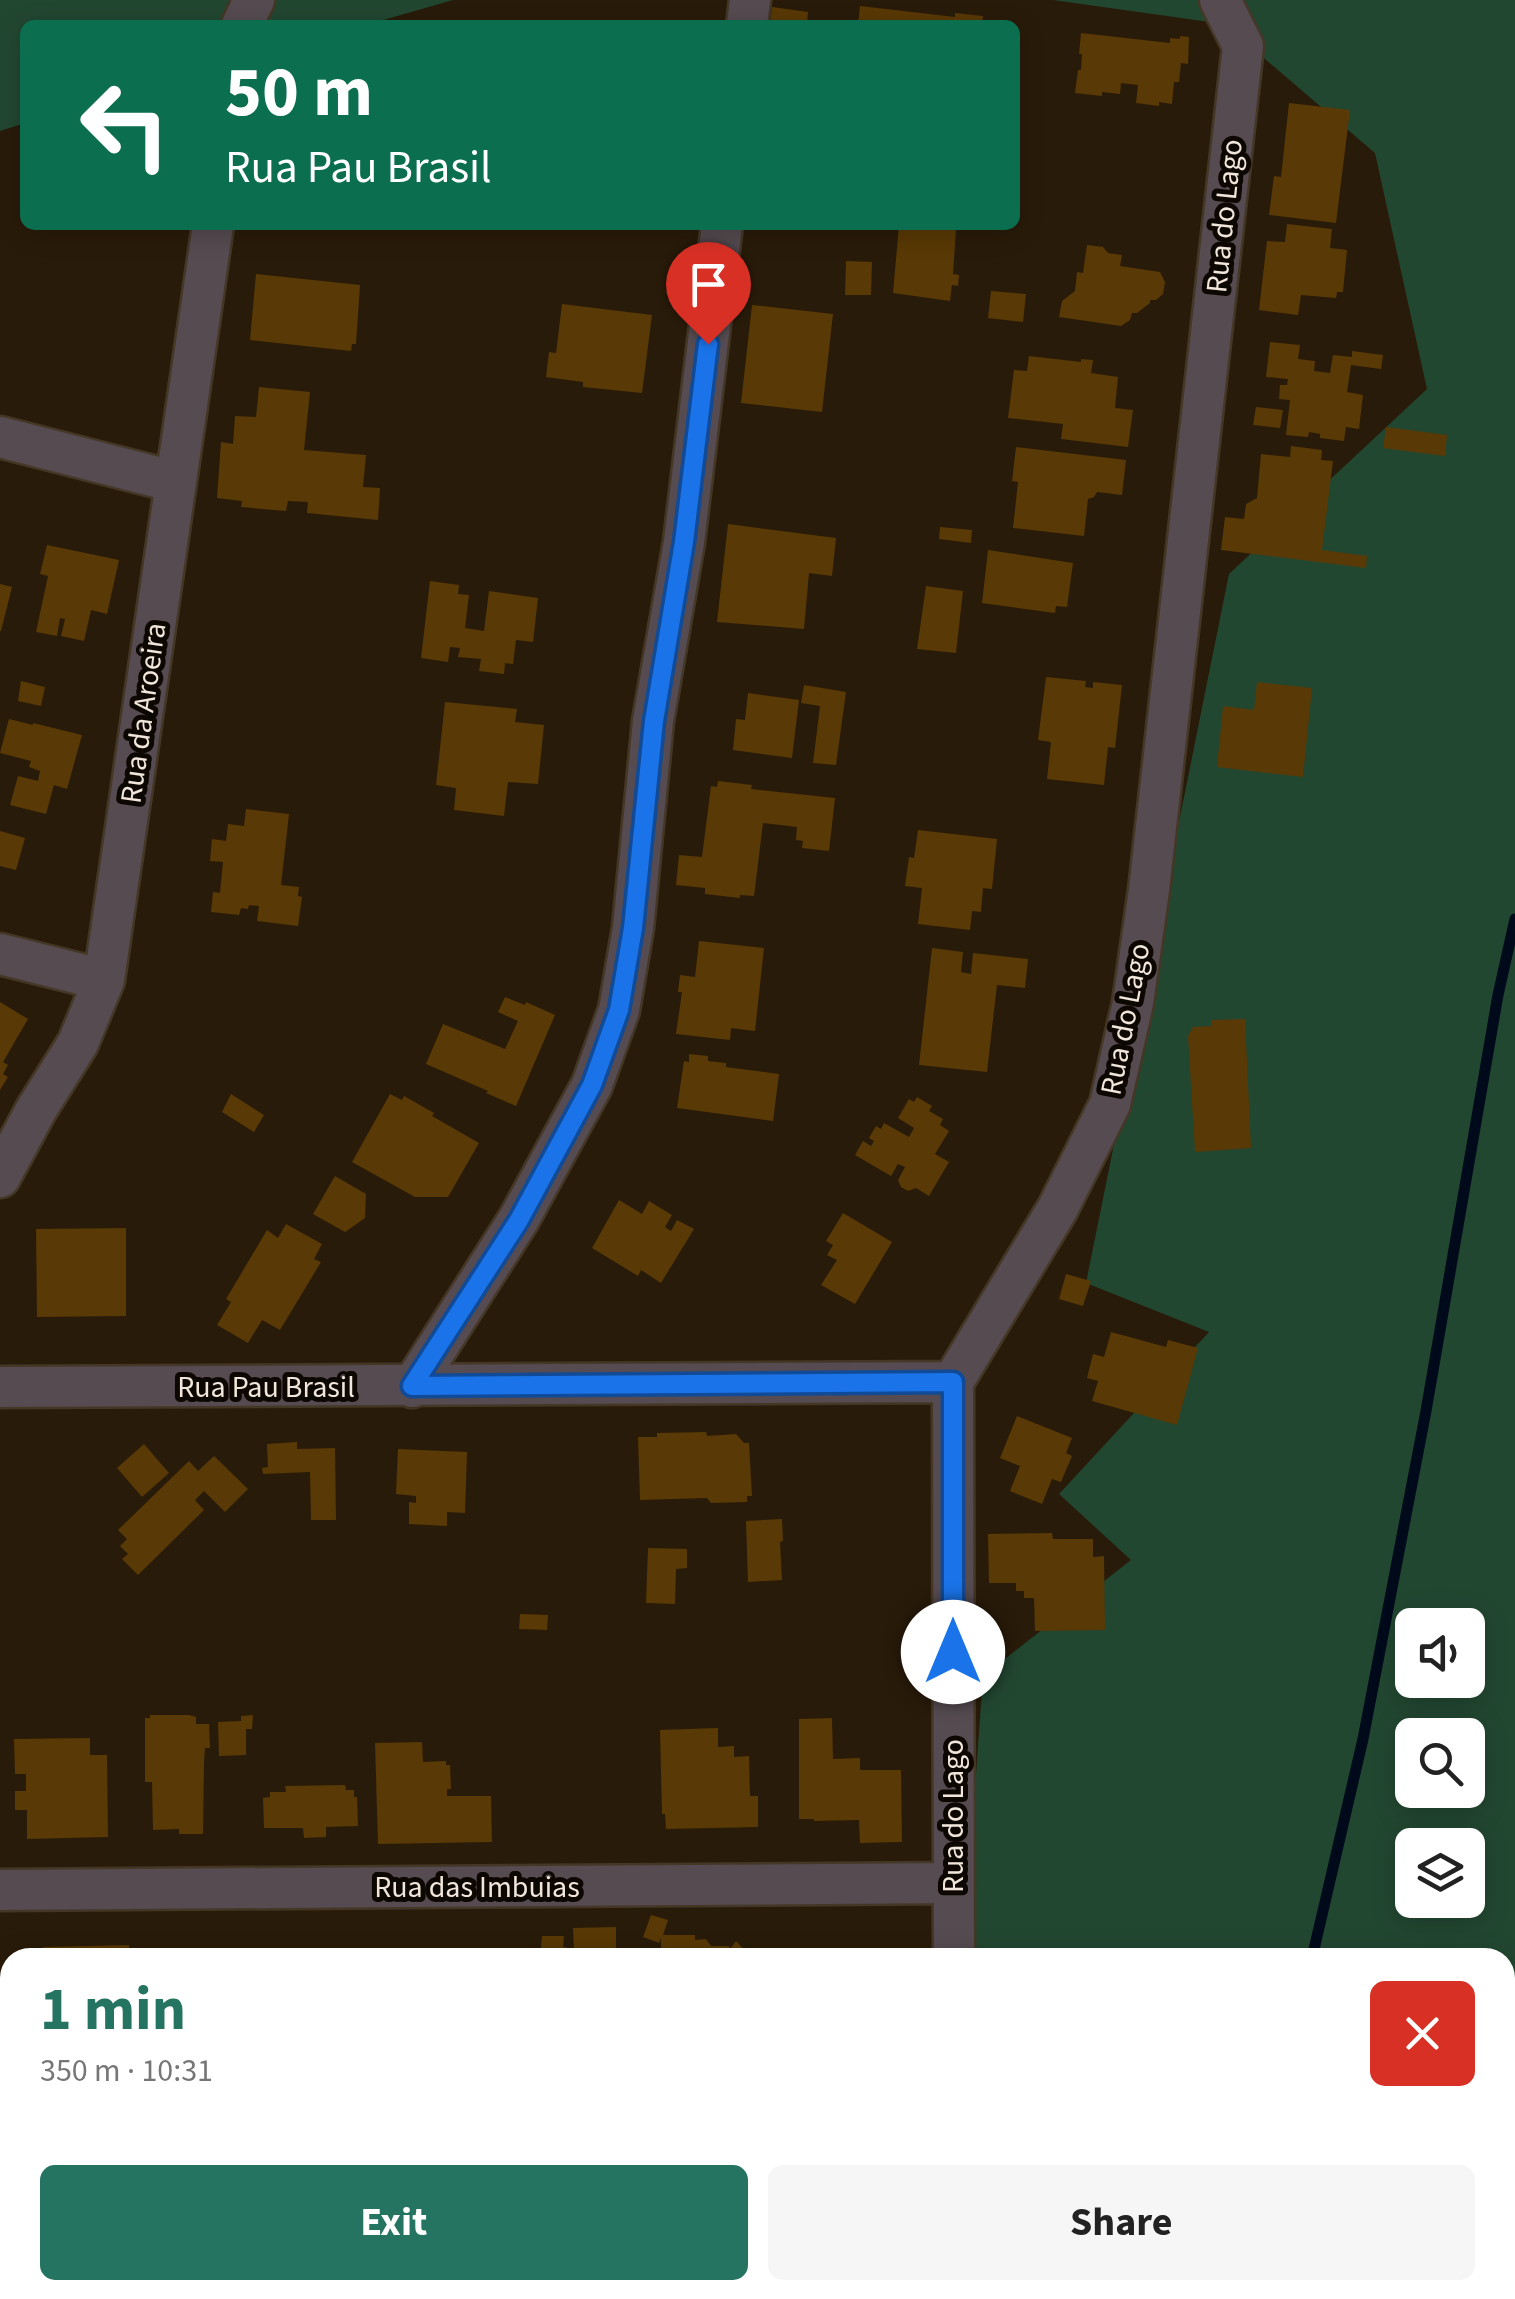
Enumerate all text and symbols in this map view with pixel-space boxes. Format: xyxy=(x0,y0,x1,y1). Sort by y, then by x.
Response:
text: 50 m xyxy=(225,43,373,143)
icon: left xyxy=(60,60,190,190)
text: Rua Pau Brasil xyxy=(225,136,492,200)
street label: Rua do Lago xyxy=(1195,137,1254,295)
pin xyxy=(666,242,751,345)
icon: arrive xyxy=(681,257,736,312)
street label: Rua da Aroeira xyxy=(110,620,177,806)
street label: Rua do Lago xyxy=(1090,939,1161,1099)
street label: Rua Pau Brasil xyxy=(177,1366,355,1409)
position arrow xyxy=(901,1600,1005,1704)
map controls xyxy=(1395,1608,1485,1918)
button: sound xyxy=(1395,1608,1485,1698)
button: search xyxy=(1395,1718,1485,1808)
street label: Rua do Lago xyxy=(932,1739,975,1893)
button: layers xyxy=(1395,1828,1485,1918)
street label: Rua das Imbuias xyxy=(374,1866,580,1909)
text: 1 min xyxy=(40,1968,186,2053)
button: close xyxy=(1370,1981,1475,2086)
text: 350 m · 10:31 xyxy=(40,2048,213,2094)
button: Exit xyxy=(40,2165,748,2280)
button: Share xyxy=(768,2165,1475,2280)

